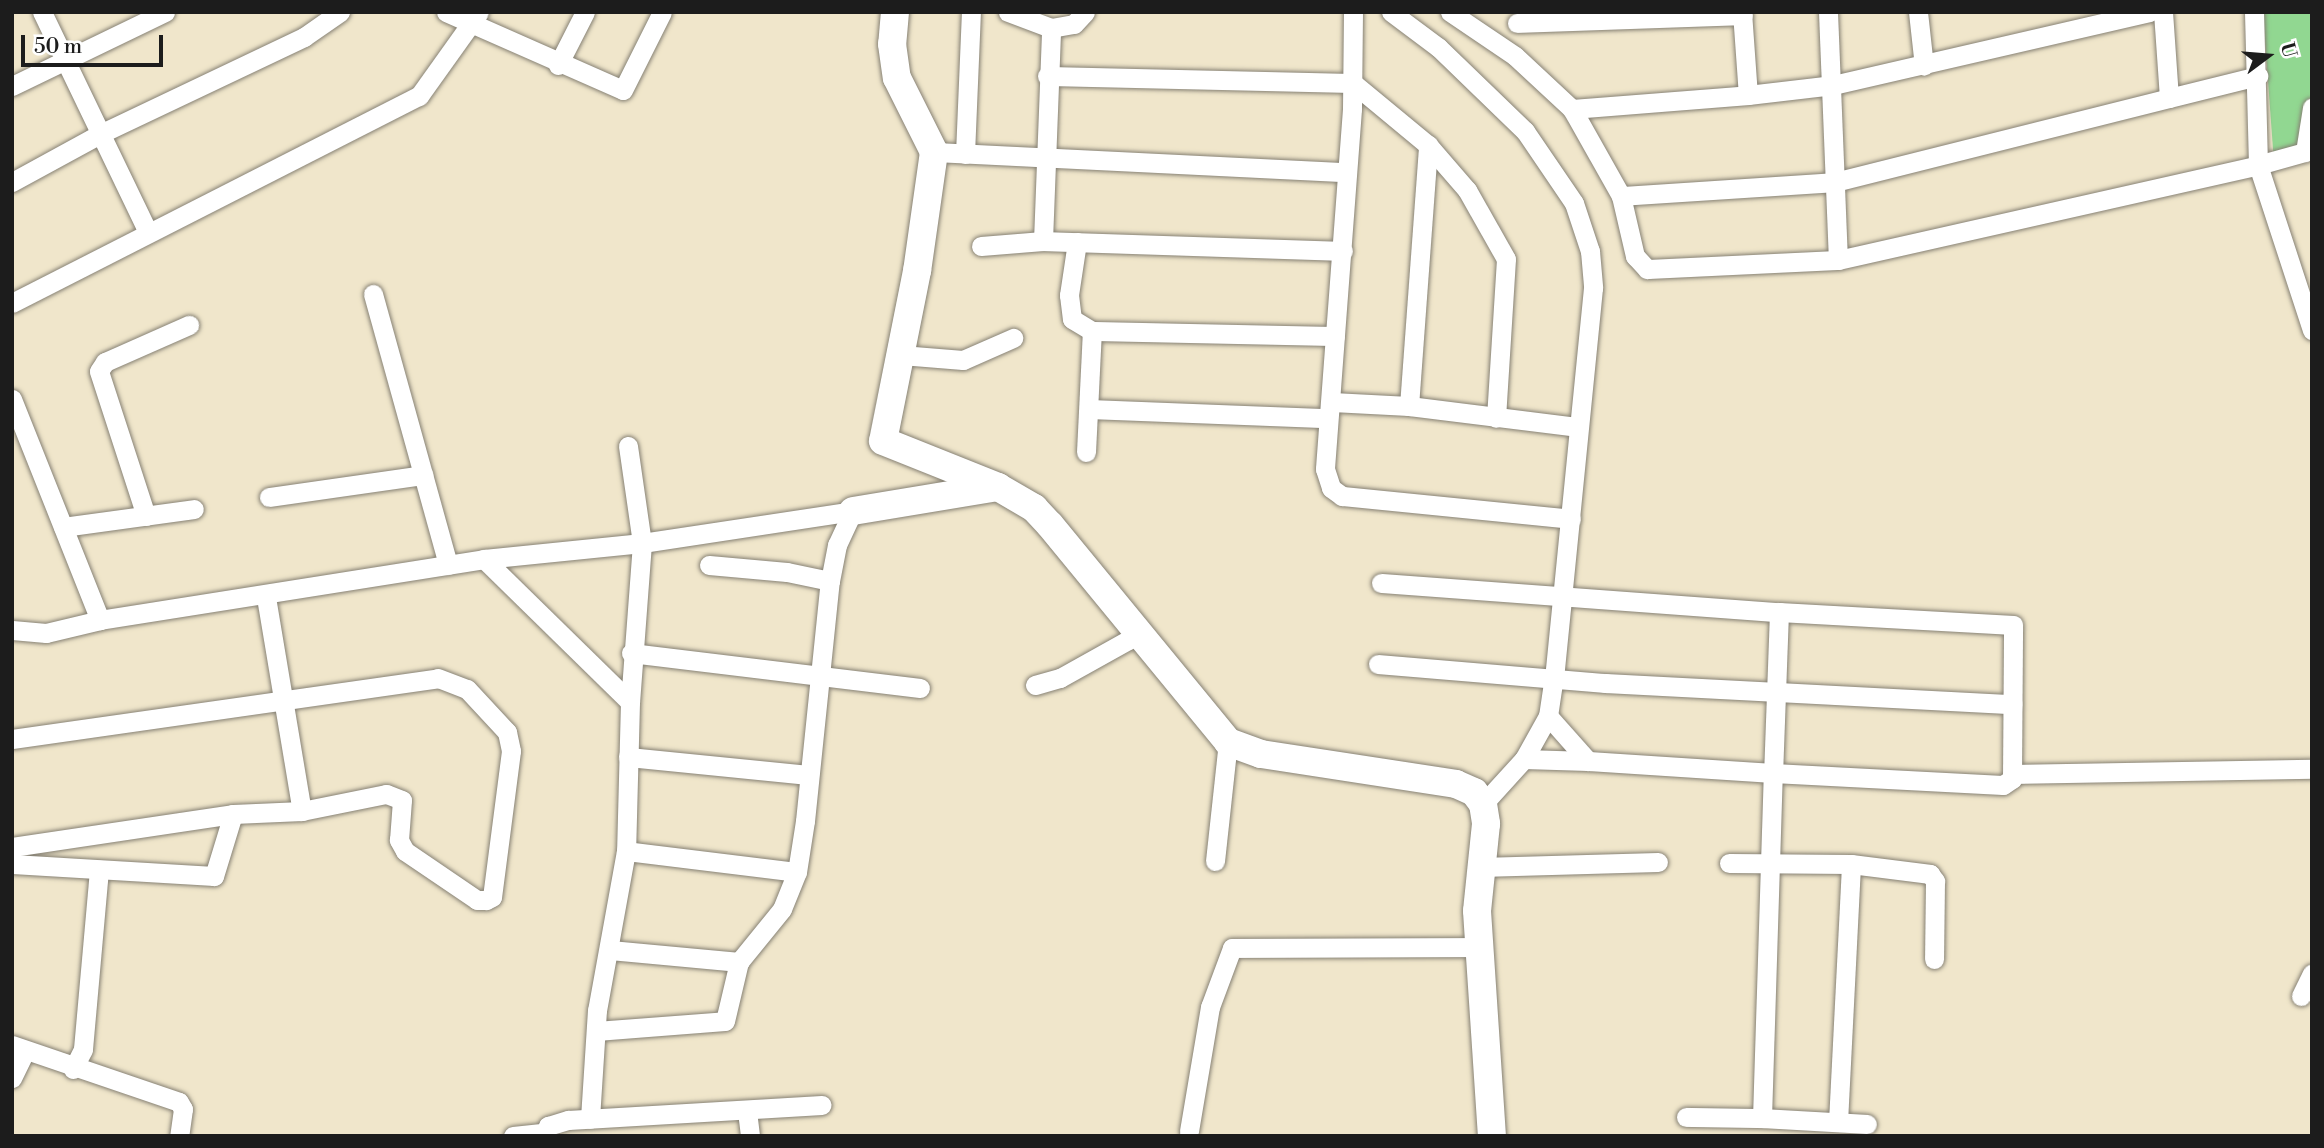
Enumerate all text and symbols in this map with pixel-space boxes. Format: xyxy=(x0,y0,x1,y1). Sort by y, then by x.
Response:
scale bar xyxy=(24,21,166,65)
north arrow xyxy=(2233,21,2303,91)
text: 50 m xyxy=(34,34,82,60)
text: U xyxy=(2275,40,2302,61)

